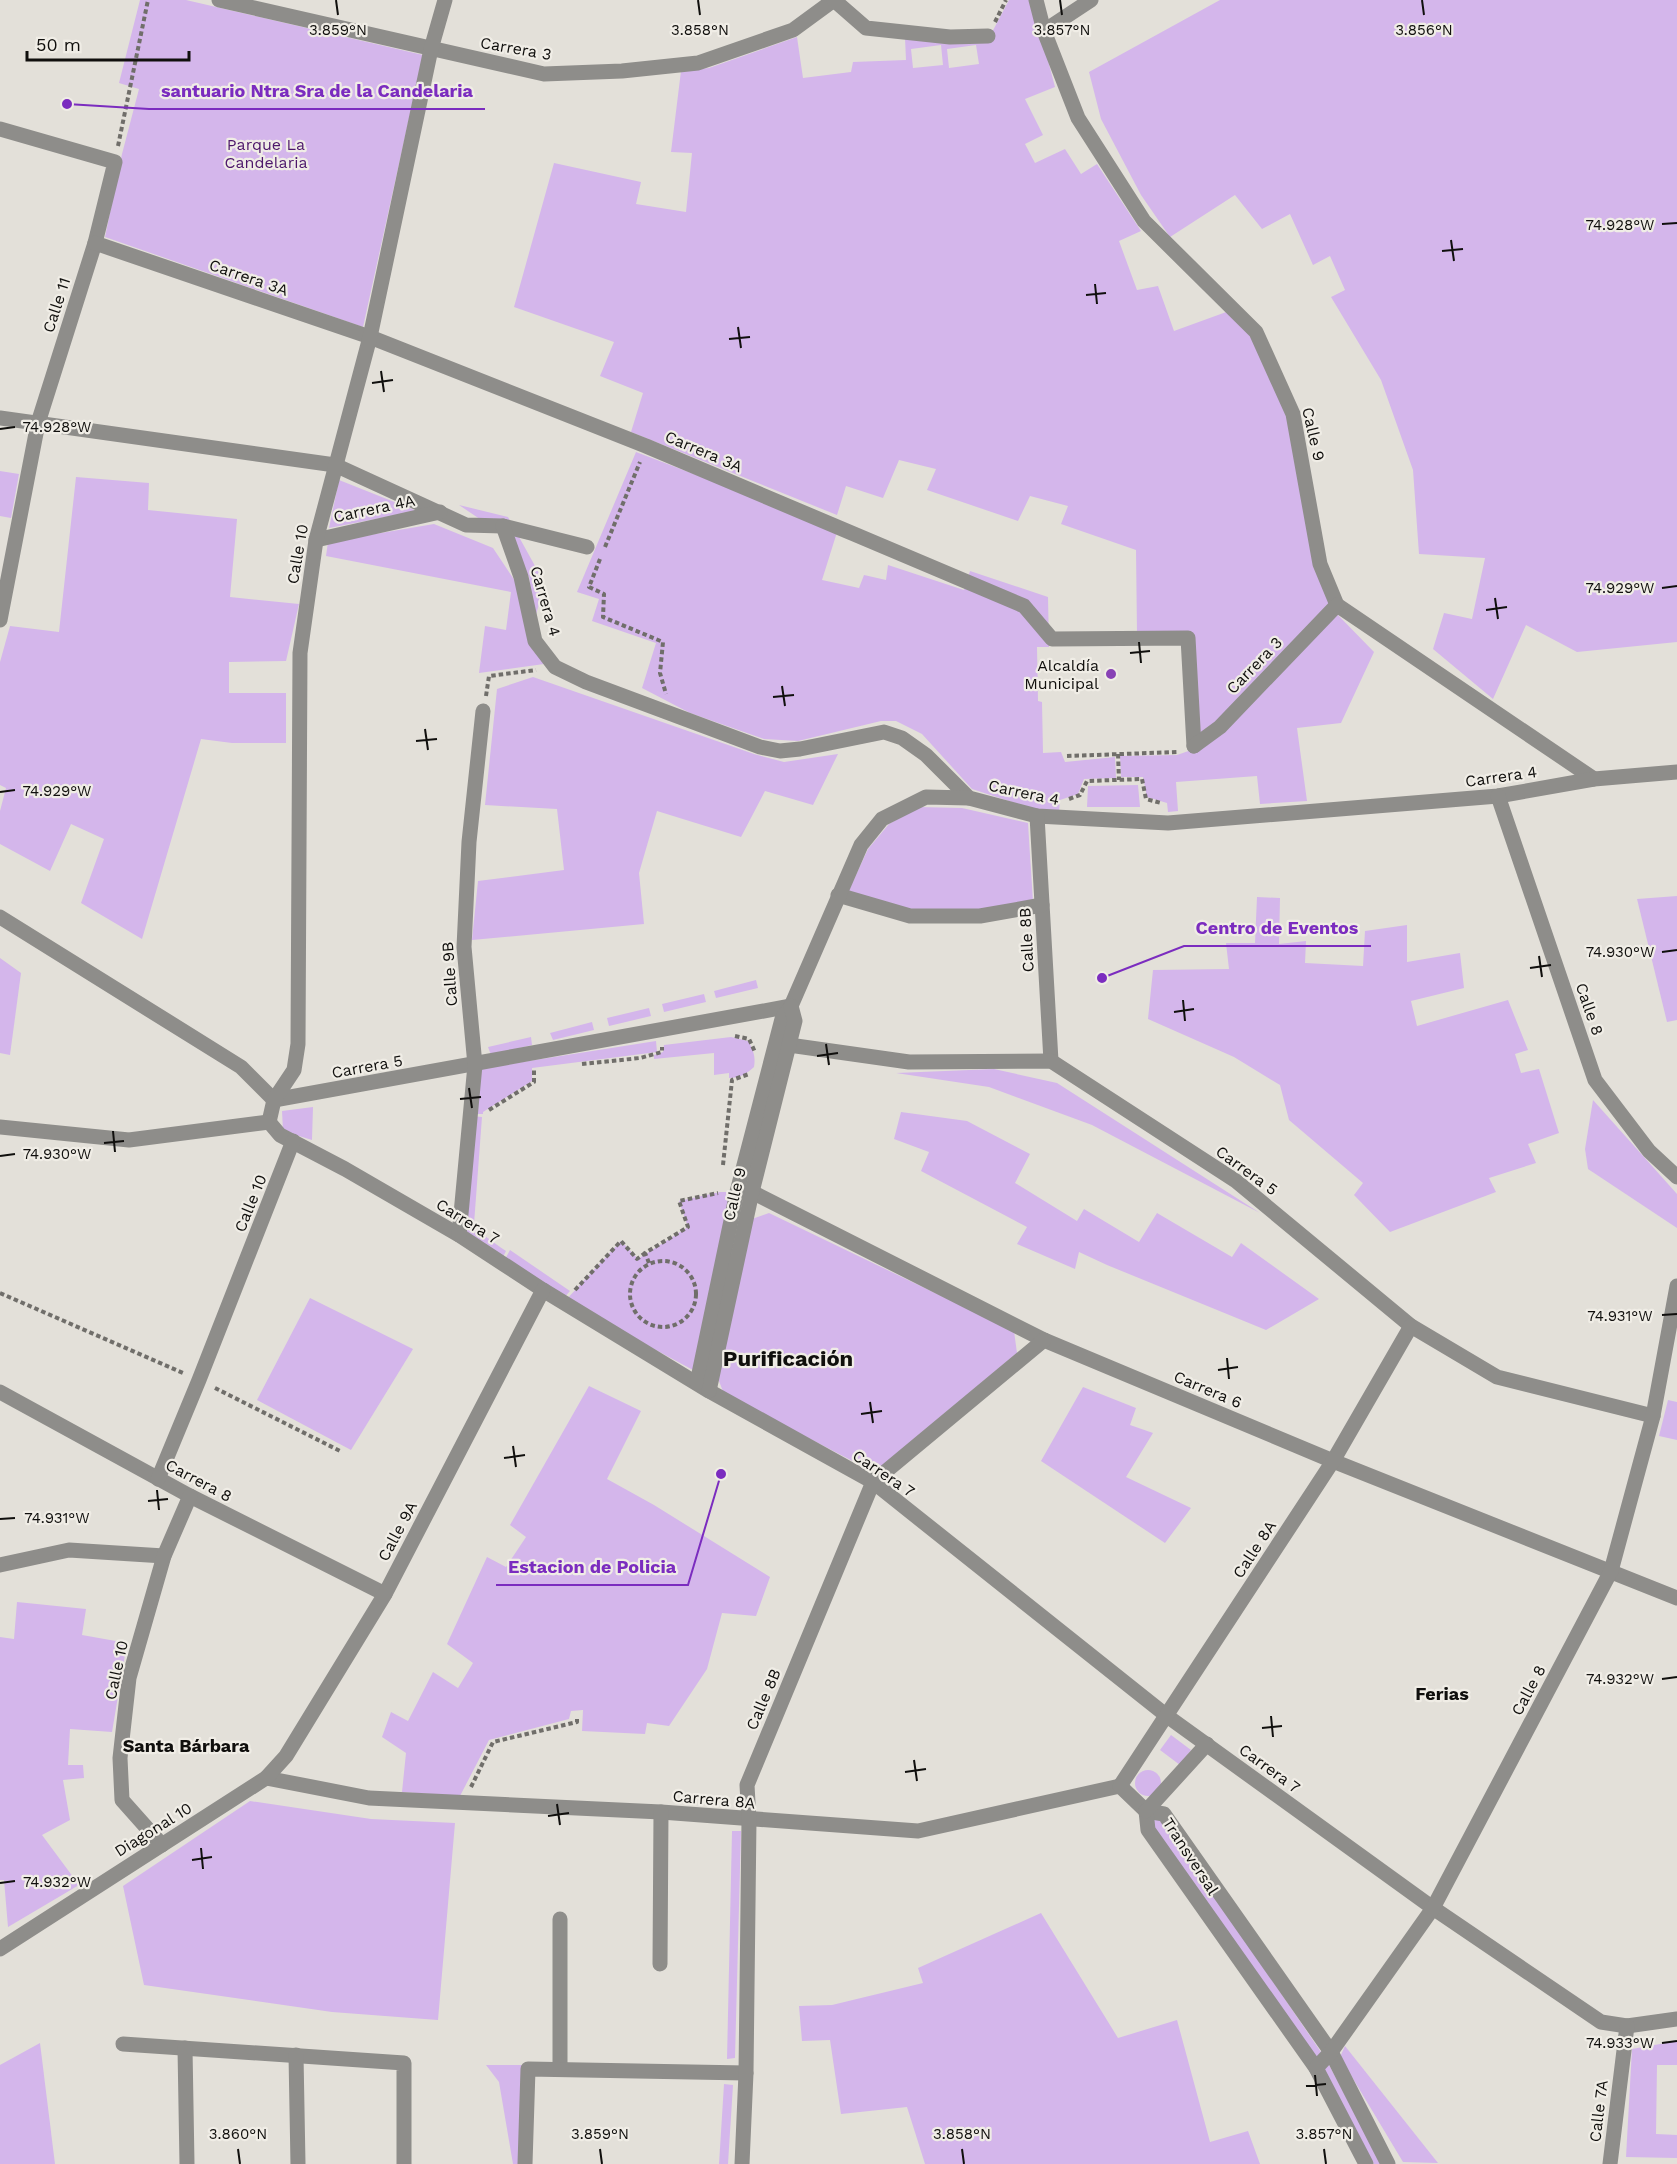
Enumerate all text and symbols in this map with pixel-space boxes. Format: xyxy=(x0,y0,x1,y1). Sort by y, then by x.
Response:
text: 3.859°N xyxy=(309,21,367,39)
text: 3.858°N xyxy=(671,21,729,39)
text: 3.857°N xyxy=(1033,21,1091,39)
text: 3.856°N xyxy=(1395,21,1453,39)
scale bar xyxy=(27,24,189,62)
street label: Carrera 3 xyxy=(479,33,553,64)
text: 50 m xyxy=(36,34,81,55)
callout: santuario Ntra Sra de la Candelaria xyxy=(149,73,485,109)
text: santuario Ntra Sra de la Candelaria xyxy=(161,80,474,101)
park label: Parque La Candelaria xyxy=(225,135,308,172)
text: 74.928°W xyxy=(1586,216,1654,234)
street label: Carrera 3A xyxy=(207,255,291,300)
street label: Calle 11 xyxy=(39,275,74,335)
street label: Calle 9 xyxy=(1298,405,1329,463)
text: 74.928°W xyxy=(23,418,91,436)
street label: Carrera 3A xyxy=(662,427,746,476)
street label: Carrera 4A xyxy=(332,490,417,526)
street label: Calle 10 xyxy=(283,523,312,585)
street label: Carrera 4 xyxy=(526,564,565,639)
text: 74.929°W xyxy=(1586,579,1654,597)
street label: Carrera 3 xyxy=(1223,633,1286,698)
place label: Alcaldía Municipal xyxy=(1024,656,1099,693)
marker: Alcaldía Municipal xyxy=(1104,667,1118,681)
street label: Carrera 4 xyxy=(1464,762,1538,791)
street label: Carrera 4 xyxy=(987,776,1061,809)
text: 74.929°W xyxy=(23,782,91,800)
street label: Calle 8B xyxy=(1015,907,1038,973)
callout: Centro de Eventos xyxy=(1184,910,1371,946)
text: Centro de Eventos xyxy=(1196,917,1359,938)
street label: Calle 9B xyxy=(438,941,461,1007)
text: 74.930°W xyxy=(1586,943,1654,961)
street label: Calle 8 xyxy=(1572,980,1607,1038)
street label: Carrera 5 xyxy=(330,1051,404,1082)
street label: Carrera 5 xyxy=(1212,1142,1281,1199)
text: 74.930°W xyxy=(23,1145,91,1163)
street label: Calle 9 xyxy=(719,1165,750,1223)
street label: Calle 10 xyxy=(230,1172,271,1235)
street label: Carrera 7 xyxy=(433,1195,503,1248)
text: 74.931°W xyxy=(1587,1307,1653,1325)
district label: Purificación xyxy=(723,1346,853,1371)
street label: Carrera 6 xyxy=(1171,1367,1245,1412)
street label: Carrera 7 xyxy=(849,1446,918,1501)
street label: Carrera 8 xyxy=(162,1455,235,1506)
street label: Calle 9A xyxy=(374,1498,421,1564)
text: 74.931°W xyxy=(24,1509,90,1527)
street label: Calle 8A xyxy=(1229,1517,1280,1582)
callout: Estacion de Policia xyxy=(496,1549,688,1585)
text: Estacion de Policia xyxy=(508,1556,677,1577)
street label: Calle 10 xyxy=(101,1639,132,1702)
street label: Calle 8 xyxy=(1507,1662,1550,1719)
street label: Calle 8B xyxy=(742,1666,785,1733)
text: 74.932°W xyxy=(1586,1670,1654,1688)
district label: Ferias xyxy=(1415,1683,1469,1704)
district label: Santa Bárbara xyxy=(123,1735,250,1756)
street label: Carrera 7 xyxy=(1235,1740,1304,1797)
street label: Carrera 8A xyxy=(672,1786,757,1813)
street label: Diagonal 10 xyxy=(111,1798,195,1861)
street label: Transversal xyxy=(1159,1814,1223,1899)
text: 74.932°W xyxy=(23,1873,91,1891)
text: 74.933°W xyxy=(1586,2034,1654,2052)
street label: Calle 7A xyxy=(1585,2078,1612,2143)
text: 3.860°N xyxy=(209,2125,267,2143)
text: 3.859°N xyxy=(571,2125,629,2143)
text: 3.858°N xyxy=(933,2125,991,2143)
text: 3.857°N xyxy=(1295,2125,1353,2143)

